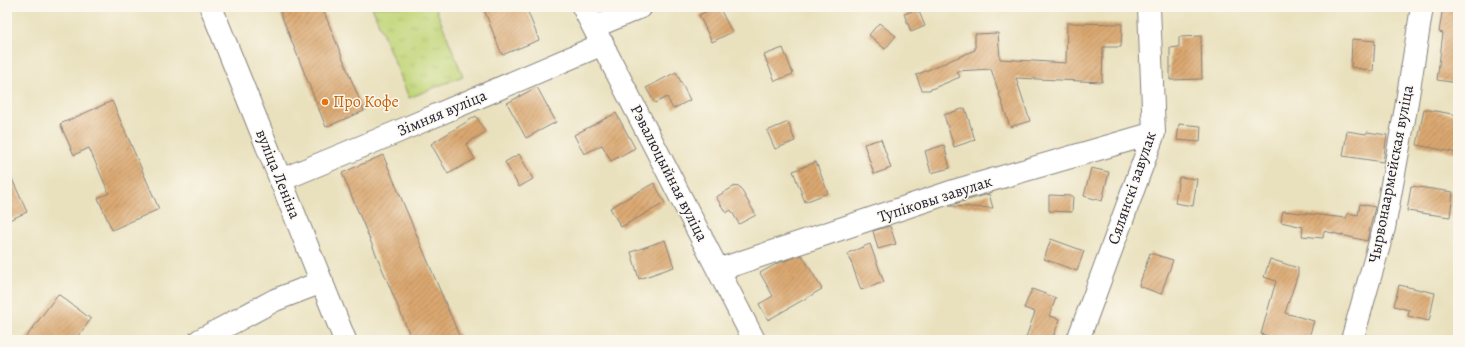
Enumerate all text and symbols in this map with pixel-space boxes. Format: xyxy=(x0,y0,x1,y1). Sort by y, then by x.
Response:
street label: Чырвонаармейская вуліца xyxy=(1363,83,1419,265)
street label: Зімняя вуліца xyxy=(394,84,491,142)
place label: Про Кофе xyxy=(333,91,399,113)
marker: Про Кофе xyxy=(320,97,330,107)
street label: Рэвалюцыйная вуліца xyxy=(625,101,713,246)
street label: вуліца Леніна xyxy=(250,126,306,223)
street label: Сялянскі завулак xyxy=(1102,128,1162,248)
street label: Тупіковы завулак xyxy=(875,170,995,228)

